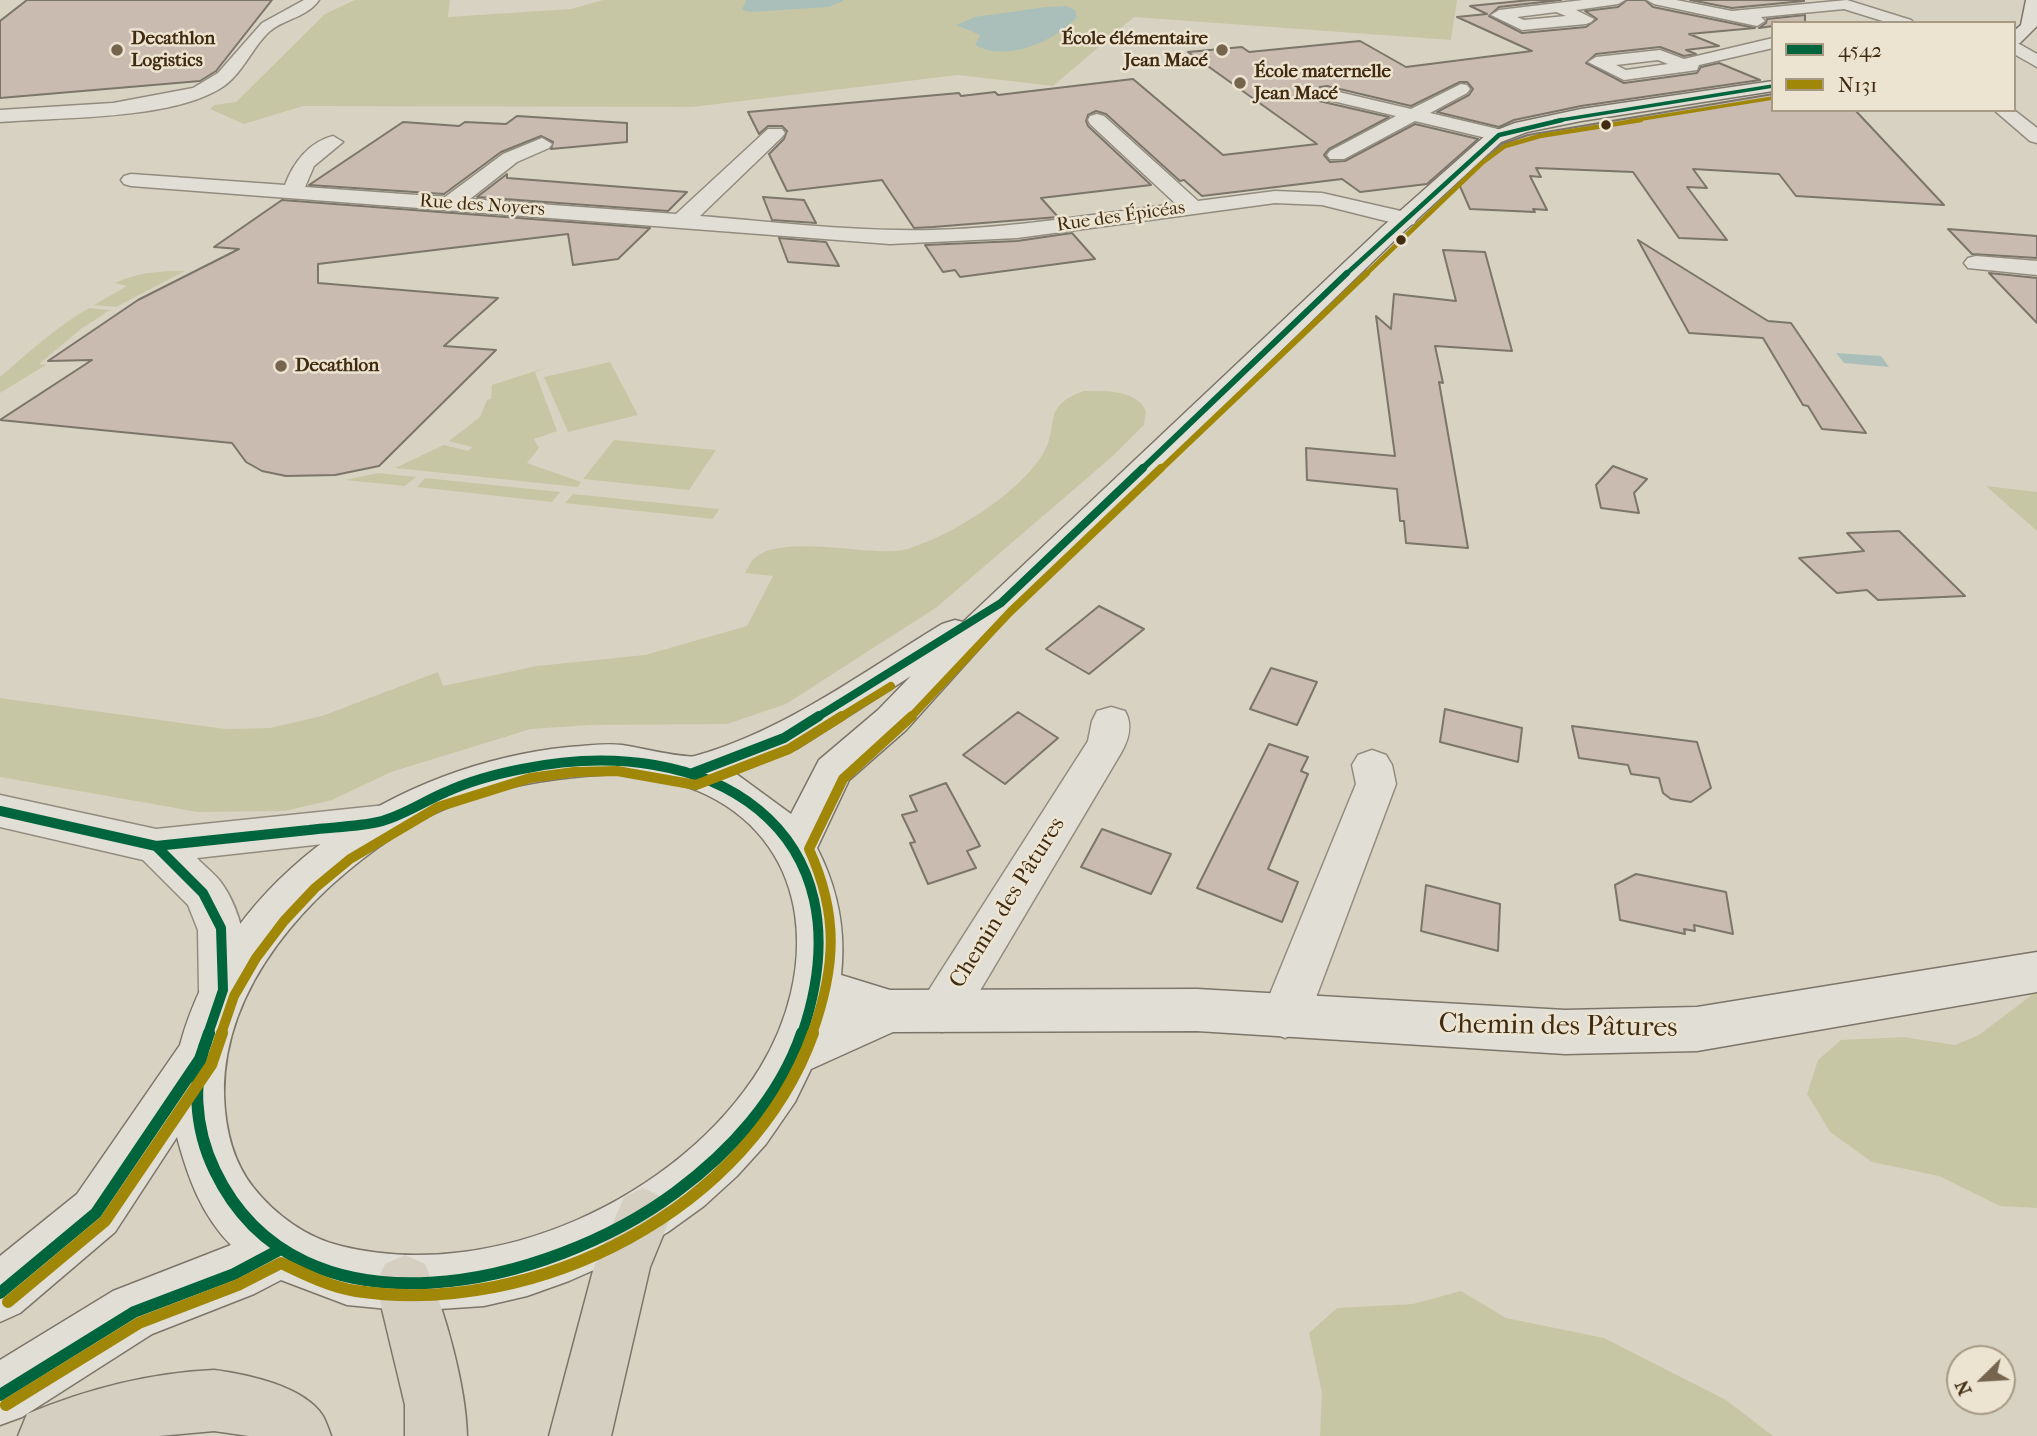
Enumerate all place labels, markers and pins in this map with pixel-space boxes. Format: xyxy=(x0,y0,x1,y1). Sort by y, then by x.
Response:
place label: Decathlon Logistics xyxy=(131,28,215,72)
place label: École élémentaire Jean Macé xyxy=(1062,28,1208,72)
marker: Decathlon Logistics xyxy=(109,42,125,58)
marker: École élémentaire Jean Macé xyxy=(1214,42,1230,58)
place label: École maternelle Jean Macé xyxy=(1254,61,1391,105)
marker: École maternelle Jean Macé xyxy=(1232,75,1248,91)
unlabelled marker xyxy=(1599,118,1613,132)
unlabelled marker xyxy=(1394,233,1408,247)
place label: Decathlon xyxy=(295,355,379,377)
marker: Decathlon xyxy=(273,358,289,374)

